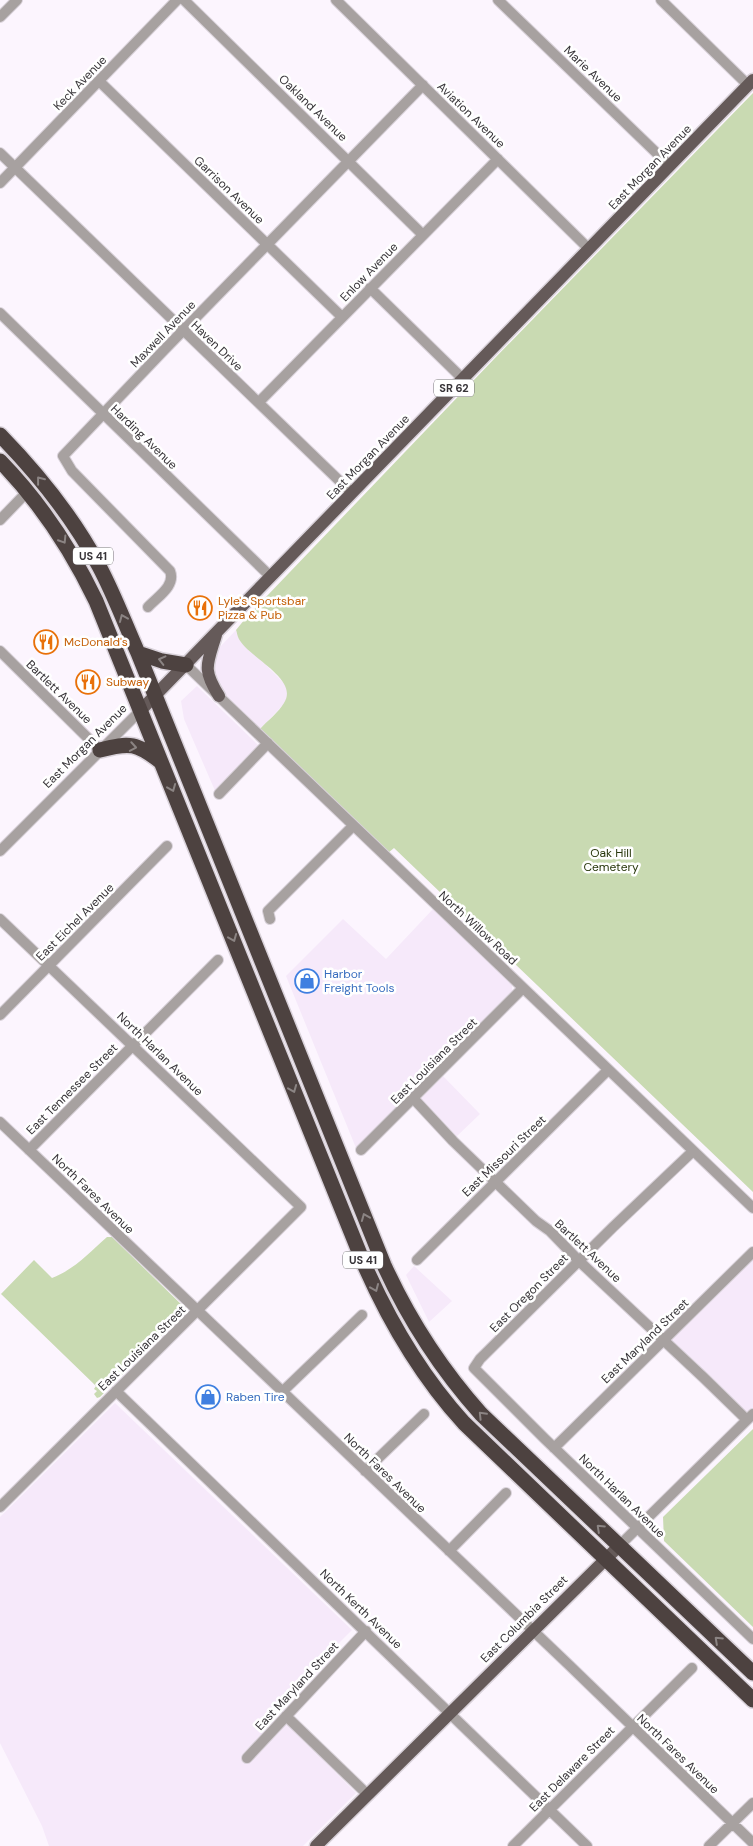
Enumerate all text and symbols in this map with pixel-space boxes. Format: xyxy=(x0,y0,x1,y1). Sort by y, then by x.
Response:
street label: Marie Avenue xyxy=(561,42,626,106)
street label: Keck Avenue xyxy=(50,52,110,114)
street label: Oakland Avenue xyxy=(275,71,351,145)
street label: Aviation Avenue xyxy=(434,79,509,152)
street label: East Morgan Avenue xyxy=(605,121,695,213)
street label: Garrison Avenue xyxy=(191,153,268,228)
street label: Enlow Avenue xyxy=(337,239,401,305)
street label: Maxwell Avenue xyxy=(127,297,199,371)
street label: Haven Drive xyxy=(188,317,246,375)
road number: SR 62 xyxy=(434,379,474,396)
street label: Harding Avenue xyxy=(107,401,181,473)
street label: East Morgan Avenue xyxy=(323,411,413,503)
one-way arrow xyxy=(37,476,46,485)
one-way arrow xyxy=(56,535,66,544)
road number: US 41 xyxy=(73,548,113,564)
place label: Lyle's Sportsbar Pizza & Pub xyxy=(218,593,306,623)
restaurant icon: Lyle's Sportsbar Pizza & Pub xyxy=(187,595,213,621)
one-way arrow xyxy=(119,614,130,623)
restaurant icon: McDonald's xyxy=(33,629,59,655)
place label: McDonald's xyxy=(64,634,128,650)
one-way arrow xyxy=(157,655,166,666)
street label: Bartlett Avenue xyxy=(23,657,95,728)
restaurant icon: Subway xyxy=(75,669,101,695)
place label: Subway xyxy=(106,674,149,690)
street label: East Morgan Avenue xyxy=(40,700,131,791)
one-way arrow xyxy=(129,741,138,751)
one-way arrow xyxy=(166,783,176,792)
park label: Oak Hill Cemetery xyxy=(583,845,639,875)
street label: East Eichel Avenue xyxy=(33,880,117,964)
street label: North Willow Road xyxy=(435,887,521,969)
one-way arrow xyxy=(227,934,237,942)
place label: Harbor Freight Tools xyxy=(324,966,394,996)
shop icon: Harbor Freight Tools xyxy=(294,968,320,994)
street label: North Harlan Avenue xyxy=(113,1009,207,1099)
street label: East Louisiana Street xyxy=(387,1014,481,1108)
street label: East Tennessee Street xyxy=(23,1040,121,1138)
one-way arrow xyxy=(287,1084,298,1093)
street label: East Missouri Street xyxy=(459,1112,550,1200)
street label: North Fares Avenue xyxy=(49,1151,138,1237)
one-way arrow xyxy=(360,1213,371,1222)
street label: Bartlett Avenue xyxy=(551,1216,625,1286)
street label: East Oregon Street xyxy=(486,1250,572,1336)
road number: US 41 xyxy=(343,1252,383,1268)
one-way arrow xyxy=(368,1283,379,1292)
street label: East Maryland Street xyxy=(598,1295,692,1387)
street label: East Louisiana Street xyxy=(95,1302,189,1394)
shop icon: Raben Tire xyxy=(195,1384,221,1410)
place label: Raben Tire xyxy=(226,1389,285,1405)
one-way arrow xyxy=(479,1412,488,1421)
street label: North Fares Avenue xyxy=(341,1430,430,1516)
street label: North Harlan Avenue xyxy=(575,1451,669,1541)
one-way arrow xyxy=(596,1525,605,1534)
street label: North Kerth Avenue xyxy=(317,1566,406,1652)
street label: East Columbia Street xyxy=(477,1572,571,1666)
one-way arrow xyxy=(714,1637,723,1646)
street label: East Maryland Street xyxy=(252,1638,342,1734)
street label: North Fares Avenue xyxy=(634,1711,723,1797)
street label: East Delaware Street xyxy=(526,1723,618,1815)

